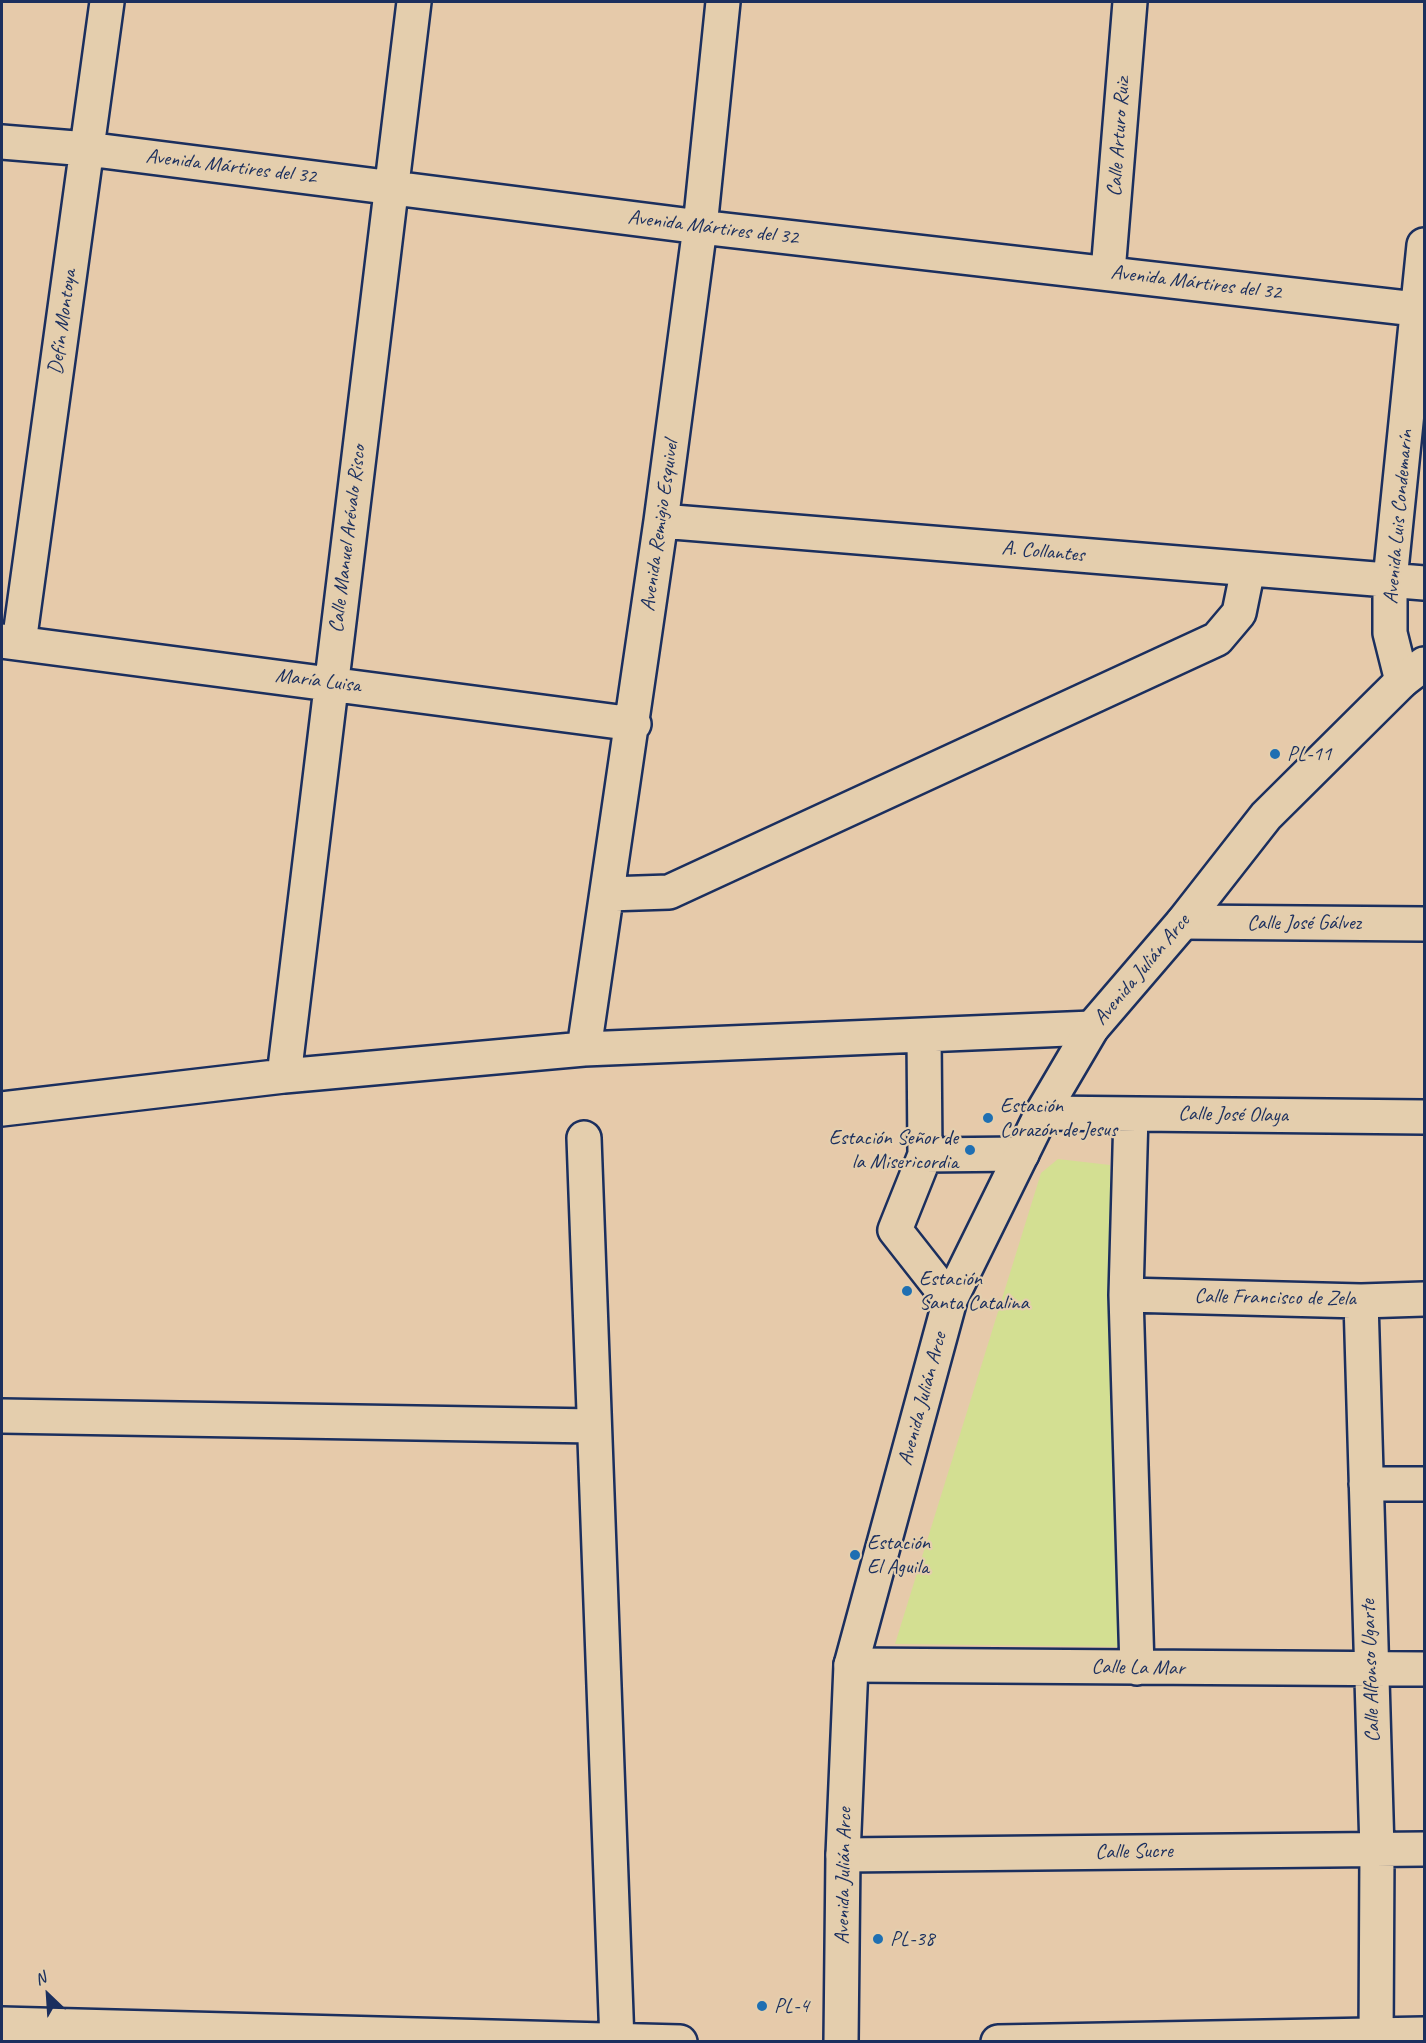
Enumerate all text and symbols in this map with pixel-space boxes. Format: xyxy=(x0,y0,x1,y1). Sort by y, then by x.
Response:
street label: Calle Arturo Ruiz xyxy=(1102,76,1136,198)
street label: Avenida Mártires del 32 xyxy=(144,144,318,190)
street label: Avenida Mártires del 32 xyxy=(626,205,800,251)
street label: Avenida Mártires del 32 xyxy=(1109,260,1283,306)
street label: Defín Montoya xyxy=(43,268,83,376)
street label: Avenida Luis Condemarín xyxy=(1379,429,1419,605)
street label: Avenida Remigio Esquivel xyxy=(636,439,684,613)
street label: Calle Manuel Arévalo Risco xyxy=(324,444,372,634)
street label: A. Collantes xyxy=(1001,536,1085,568)
street label: María Luisa xyxy=(274,663,362,699)
place label: PL-11 xyxy=(1287,741,1331,767)
marker: PL-11 xyxy=(1268,747,1282,761)
street label: Avenida Julián Arce xyxy=(1088,910,1196,1030)
street label: Calle José Gálvez xyxy=(1247,910,1361,936)
place label: Estación Corazón de Jesus xyxy=(1000,1093,1117,1143)
street label: Calle José Olaya xyxy=(1178,1101,1288,1129)
marker: Estación Corazón de Jesus xyxy=(981,1111,995,1125)
place label: Estación Señor de la Misericordia xyxy=(829,1125,958,1175)
marker: Estación Señor de la Misericordia xyxy=(963,1143,977,1157)
place label: Estación Santa Catalina xyxy=(919,1266,1029,1316)
marker: Estación Santa Catalina xyxy=(900,1284,914,1298)
street label: Calle Francisco de Zela xyxy=(1194,1284,1356,1312)
street label: Avenida Julián Arce xyxy=(893,1330,953,1468)
place label: Estación El Aguila xyxy=(867,1530,930,1580)
marker: Estación El Aguila xyxy=(848,1548,862,1562)
street label: Calle Alfonso Ugarte xyxy=(1356,1599,1386,1743)
street label: Calle La Mar xyxy=(1091,1655,1185,1681)
street label: Avenida Julián Arce xyxy=(830,1807,858,1945)
street label: Calle Sucre xyxy=(1095,1839,1173,1865)
place label: PL-38 xyxy=(890,1926,934,1952)
marker: PL-38 xyxy=(871,1932,885,1946)
north arrow xyxy=(18,1965,78,2025)
text: N xyxy=(32,1968,49,1990)
place label: PL-4 xyxy=(774,1993,809,2019)
marker: PL-4 xyxy=(755,1999,769,2013)

